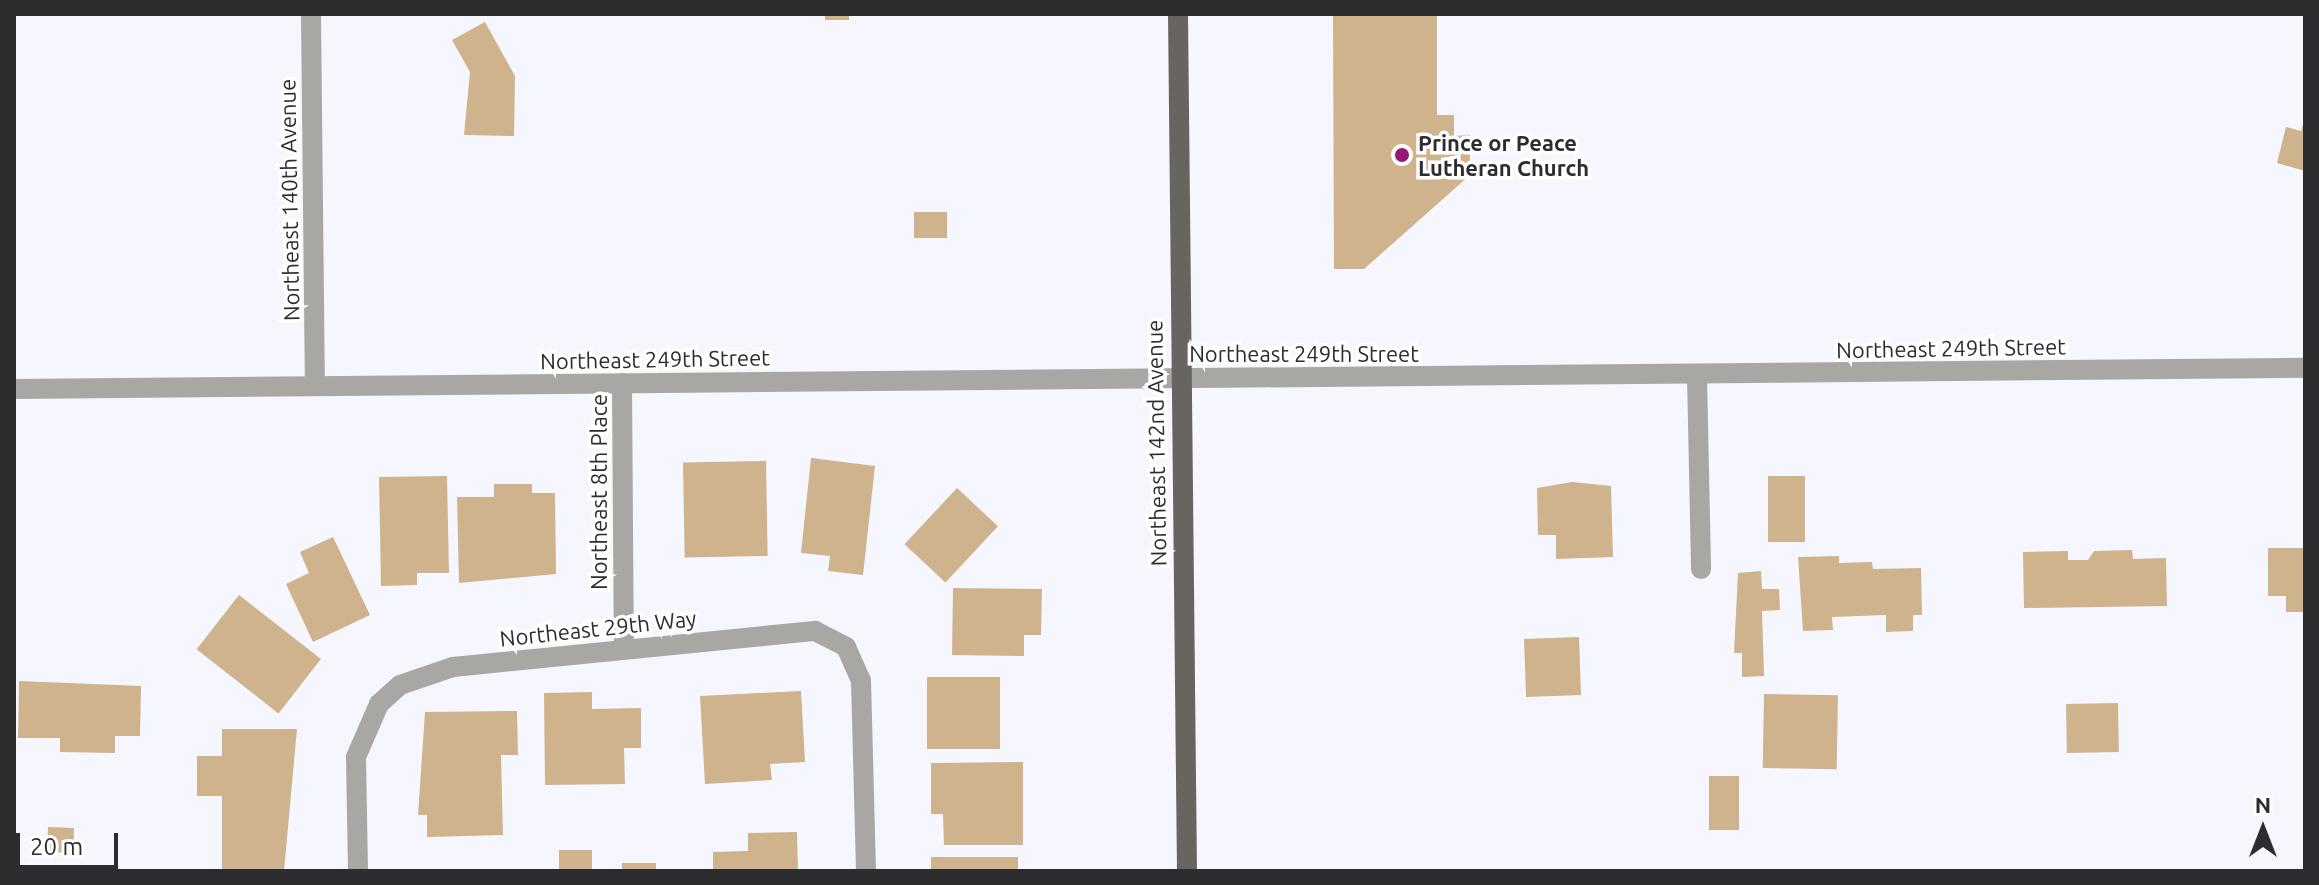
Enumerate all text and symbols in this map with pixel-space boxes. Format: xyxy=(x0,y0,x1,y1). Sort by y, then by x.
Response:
street label: Northeast 140th Avenue xyxy=(274,79,304,321)
place label: Prince or Peace Lutheran Church xyxy=(1418,129,1589,180)
marker: Prince or Peace Lutheran Church xyxy=(1393,146,1411,164)
street label: Northeast 142nd Avenue xyxy=(1141,319,1171,567)
street label: Northeast 249th Street xyxy=(1836,333,2066,363)
street label: Northeast 249th Street xyxy=(1189,341,1419,367)
street label: Northeast 249th Street xyxy=(540,344,770,374)
street label: Northeast 8th Place xyxy=(586,394,612,590)
street label: Northeast 29th Way xyxy=(498,605,698,651)
north arrow xyxy=(2223,789,2303,869)
text: N xyxy=(2255,792,2271,817)
scale bar xyxy=(20,817,122,867)
text: 20 m xyxy=(30,833,83,860)

